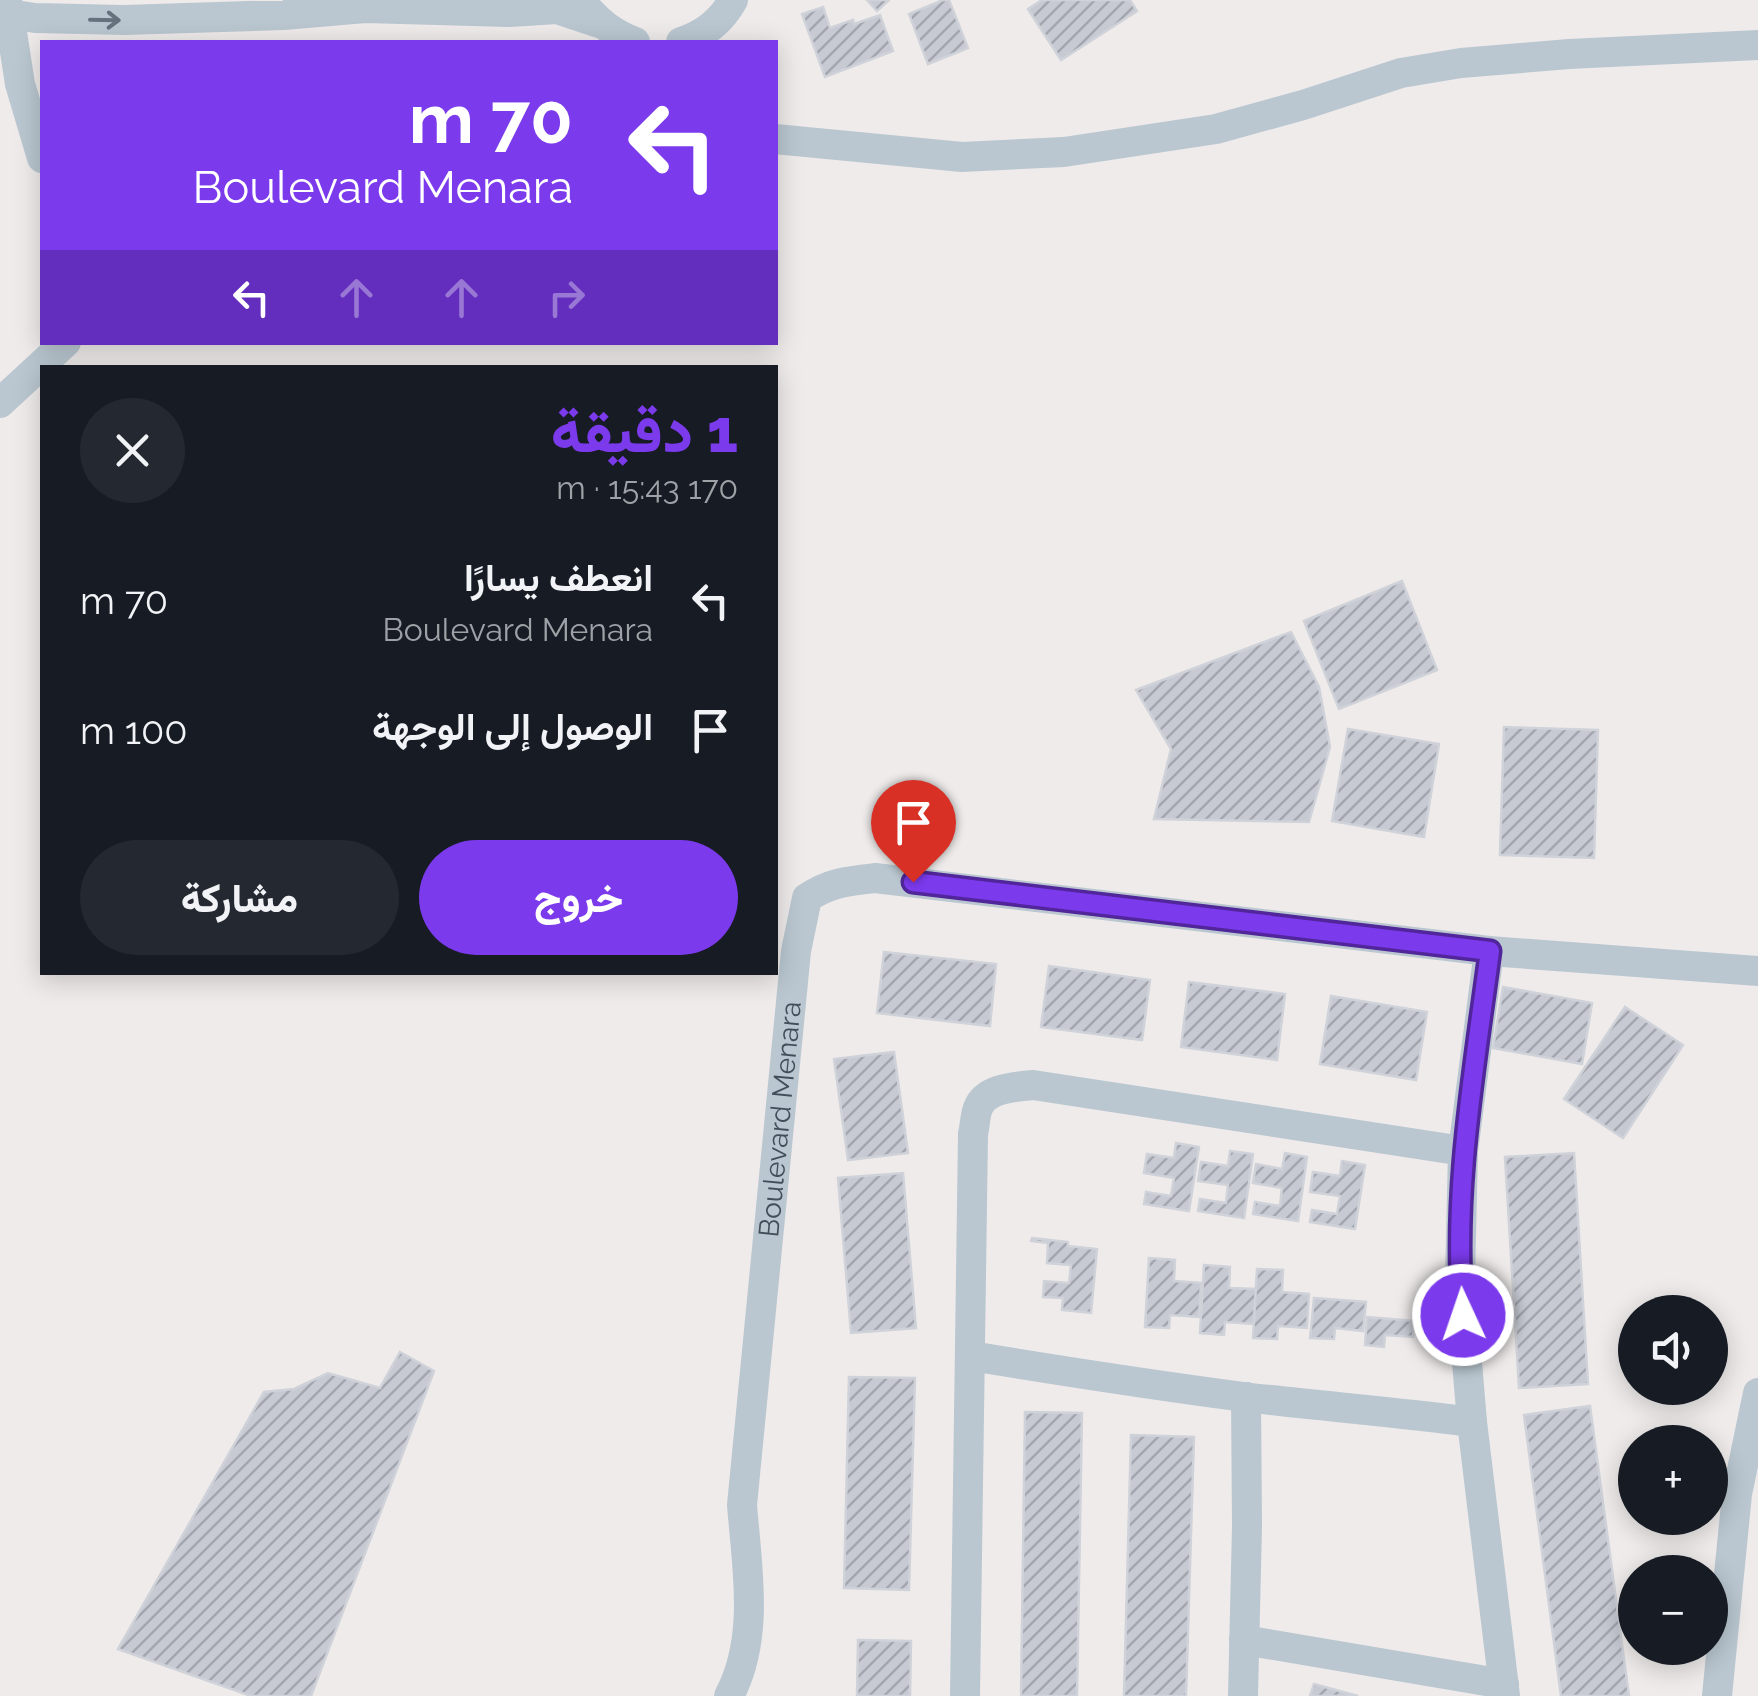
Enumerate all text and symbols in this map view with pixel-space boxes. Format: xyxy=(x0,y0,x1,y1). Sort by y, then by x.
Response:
one-way arrow xyxy=(89,10,121,29)
text: 70 m xyxy=(409,77,573,159)
icon: left xyxy=(608,80,738,210)
text: Boulevard Menara xyxy=(192,161,573,214)
icon: left xyxy=(224,270,279,325)
icon: ahead xyxy=(329,270,384,325)
icon: ahead xyxy=(434,270,489,325)
icon: right xyxy=(539,270,594,325)
text: 1 دقيقة xyxy=(551,396,738,466)
button: close xyxy=(80,398,185,503)
text: 170 m · 15:43 xyxy=(556,469,738,506)
text: انعطف يسارًا xyxy=(464,555,653,600)
icon: left xyxy=(683,573,738,628)
text: 70 m xyxy=(80,578,168,623)
text: Boulevard Menara xyxy=(382,611,653,648)
icon: arrive xyxy=(683,703,738,758)
text: الوصول إلى الوجهة xyxy=(372,704,653,749)
text: 100 m xyxy=(80,708,187,753)
pin xyxy=(871,780,956,883)
icon: arrive xyxy=(886,795,941,850)
button: مشاركة xyxy=(80,840,399,955)
button: خروج xyxy=(419,840,738,955)
street label: Boulevard Menara xyxy=(752,1000,808,1239)
position arrow xyxy=(1411,1263,1515,1367)
map controls xyxy=(1618,1295,1728,1665)
button: sound xyxy=(1618,1295,1728,1405)
button: + xyxy=(1618,1425,1728,1535)
button: − xyxy=(1618,1555,1728,1665)

